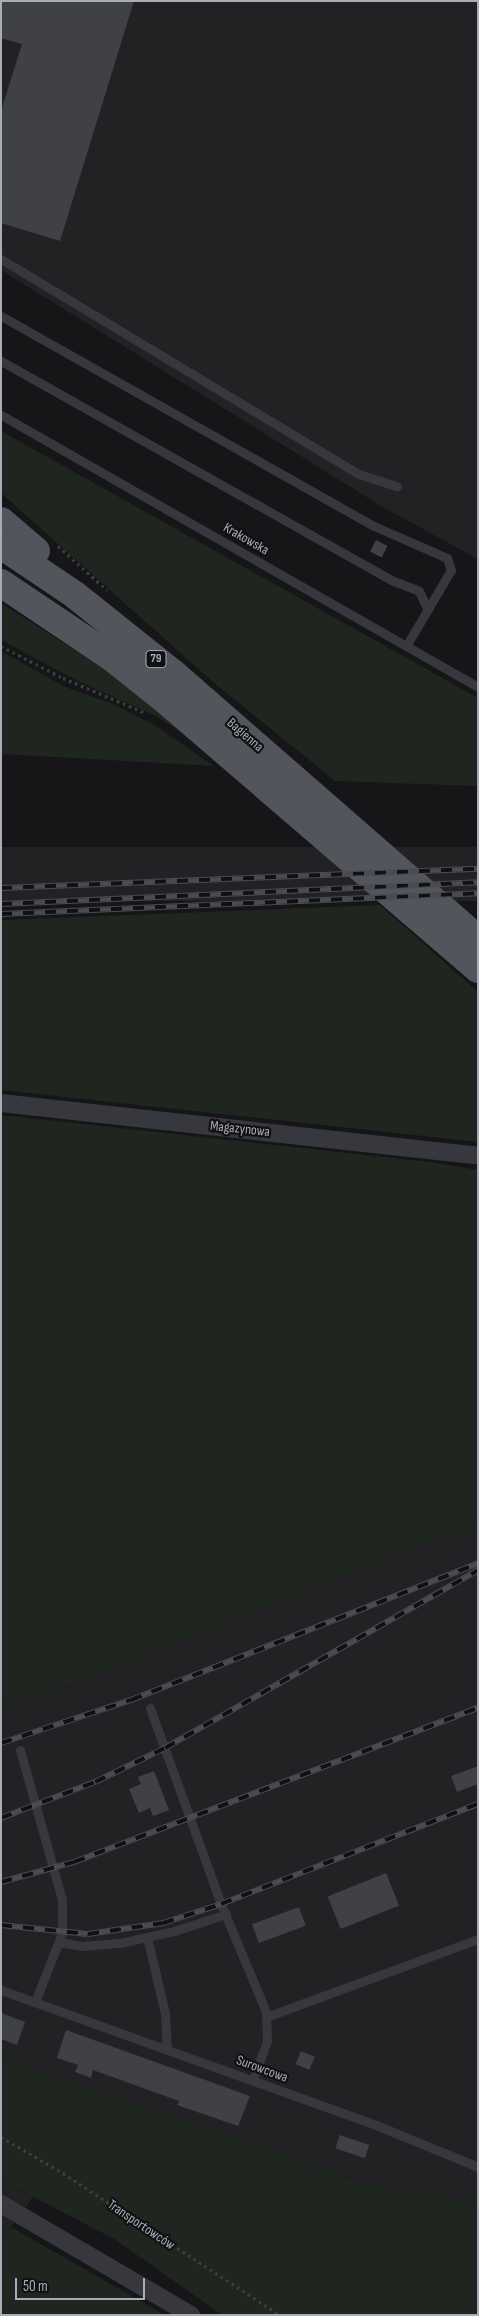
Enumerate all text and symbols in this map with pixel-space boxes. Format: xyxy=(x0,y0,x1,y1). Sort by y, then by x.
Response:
street label: Krakowska xyxy=(220,519,272,559)
road number: 79 xyxy=(145,650,167,669)
street label: Bagienna xyxy=(223,715,267,755)
street label: Magazynowa xyxy=(209,1118,271,1140)
street label: Surowcowa xyxy=(234,2052,290,2086)
street label: Transportowców xyxy=(104,2196,178,2254)
scale bar xyxy=(18,2268,148,2300)
text: 50 m xyxy=(23,2277,48,2296)

